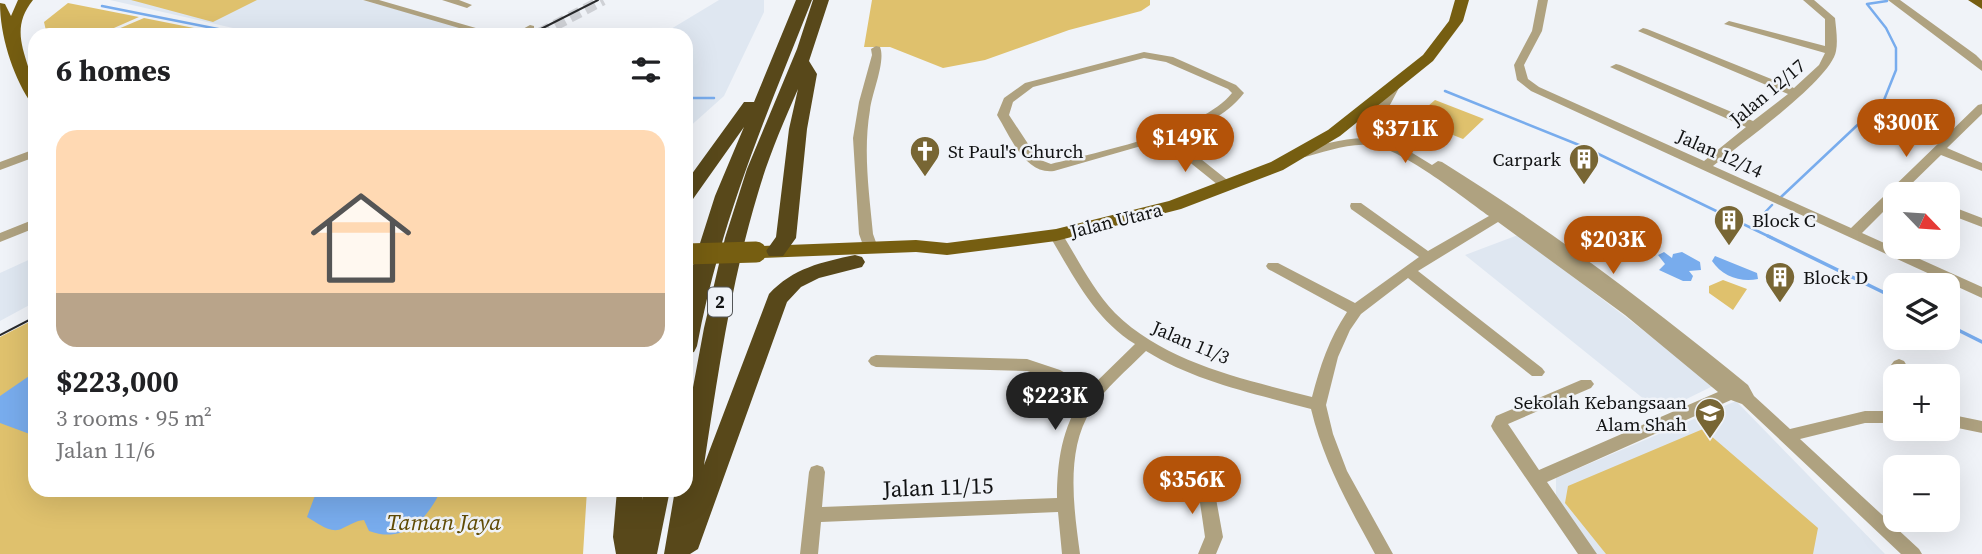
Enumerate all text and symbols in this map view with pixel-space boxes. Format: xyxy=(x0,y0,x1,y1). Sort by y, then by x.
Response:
text: 6 homes xyxy=(56,50,171,91)
icon: filters xyxy=(627,51,665,89)
street label: Jalan 12/17 xyxy=(1723,53,1810,132)
pin: $300K xyxy=(1857,100,1955,159)
pin: $371K xyxy=(1356,106,1454,165)
text: $300K xyxy=(1873,106,1939,138)
text: $371K xyxy=(1372,112,1438,144)
pin: $149K xyxy=(1136,114,1234,174)
text: $149K xyxy=(1152,121,1218,153)
street label: Jalan 12/14 xyxy=(1672,122,1768,184)
church icon: St Paul's Church xyxy=(908,134,942,178)
place label: St Paul's Church xyxy=(948,138,1084,164)
building icon: Carpark xyxy=(1567,142,1601,186)
place label: Carpark xyxy=(1493,146,1562,172)
icon: home xyxy=(298,175,424,301)
north arrow xyxy=(1883,182,1960,259)
map controls xyxy=(1883,182,1960,532)
street label: Jalan Utara xyxy=(1066,196,1165,244)
building icon: Block C xyxy=(1712,203,1746,247)
place label: Block C xyxy=(1752,207,1816,233)
pin: $203K xyxy=(1564,216,1662,276)
text: $203K xyxy=(1580,223,1646,255)
building icon: Block D xyxy=(1763,260,1797,304)
place label: Block D xyxy=(1803,264,1868,290)
button: layers xyxy=(1883,273,1960,350)
road number: 2 xyxy=(708,288,732,316)
street label: Jalan 11/3 xyxy=(1147,314,1234,370)
text: $223,000 xyxy=(56,361,179,402)
button: + xyxy=(1883,364,1960,441)
pin: $223K xyxy=(1006,372,1104,432)
text: $223K xyxy=(1022,379,1088,411)
place label: Sekolah Kebangsaan Alam Shah xyxy=(1514,389,1687,437)
school or university icon: Sekolah Kebangsaan Alam Shah xyxy=(1693,396,1727,440)
text: 3 rooms · 95 m² xyxy=(56,402,212,434)
text: Jalan 11/6 xyxy=(56,434,155,466)
button: − xyxy=(1883,455,1960,532)
pin: $356K xyxy=(1143,456,1241,516)
text: $356K xyxy=(1159,463,1225,495)
street label: Jalan 11/15 xyxy=(881,469,994,505)
park label: Taman Jaya xyxy=(387,506,501,538)

